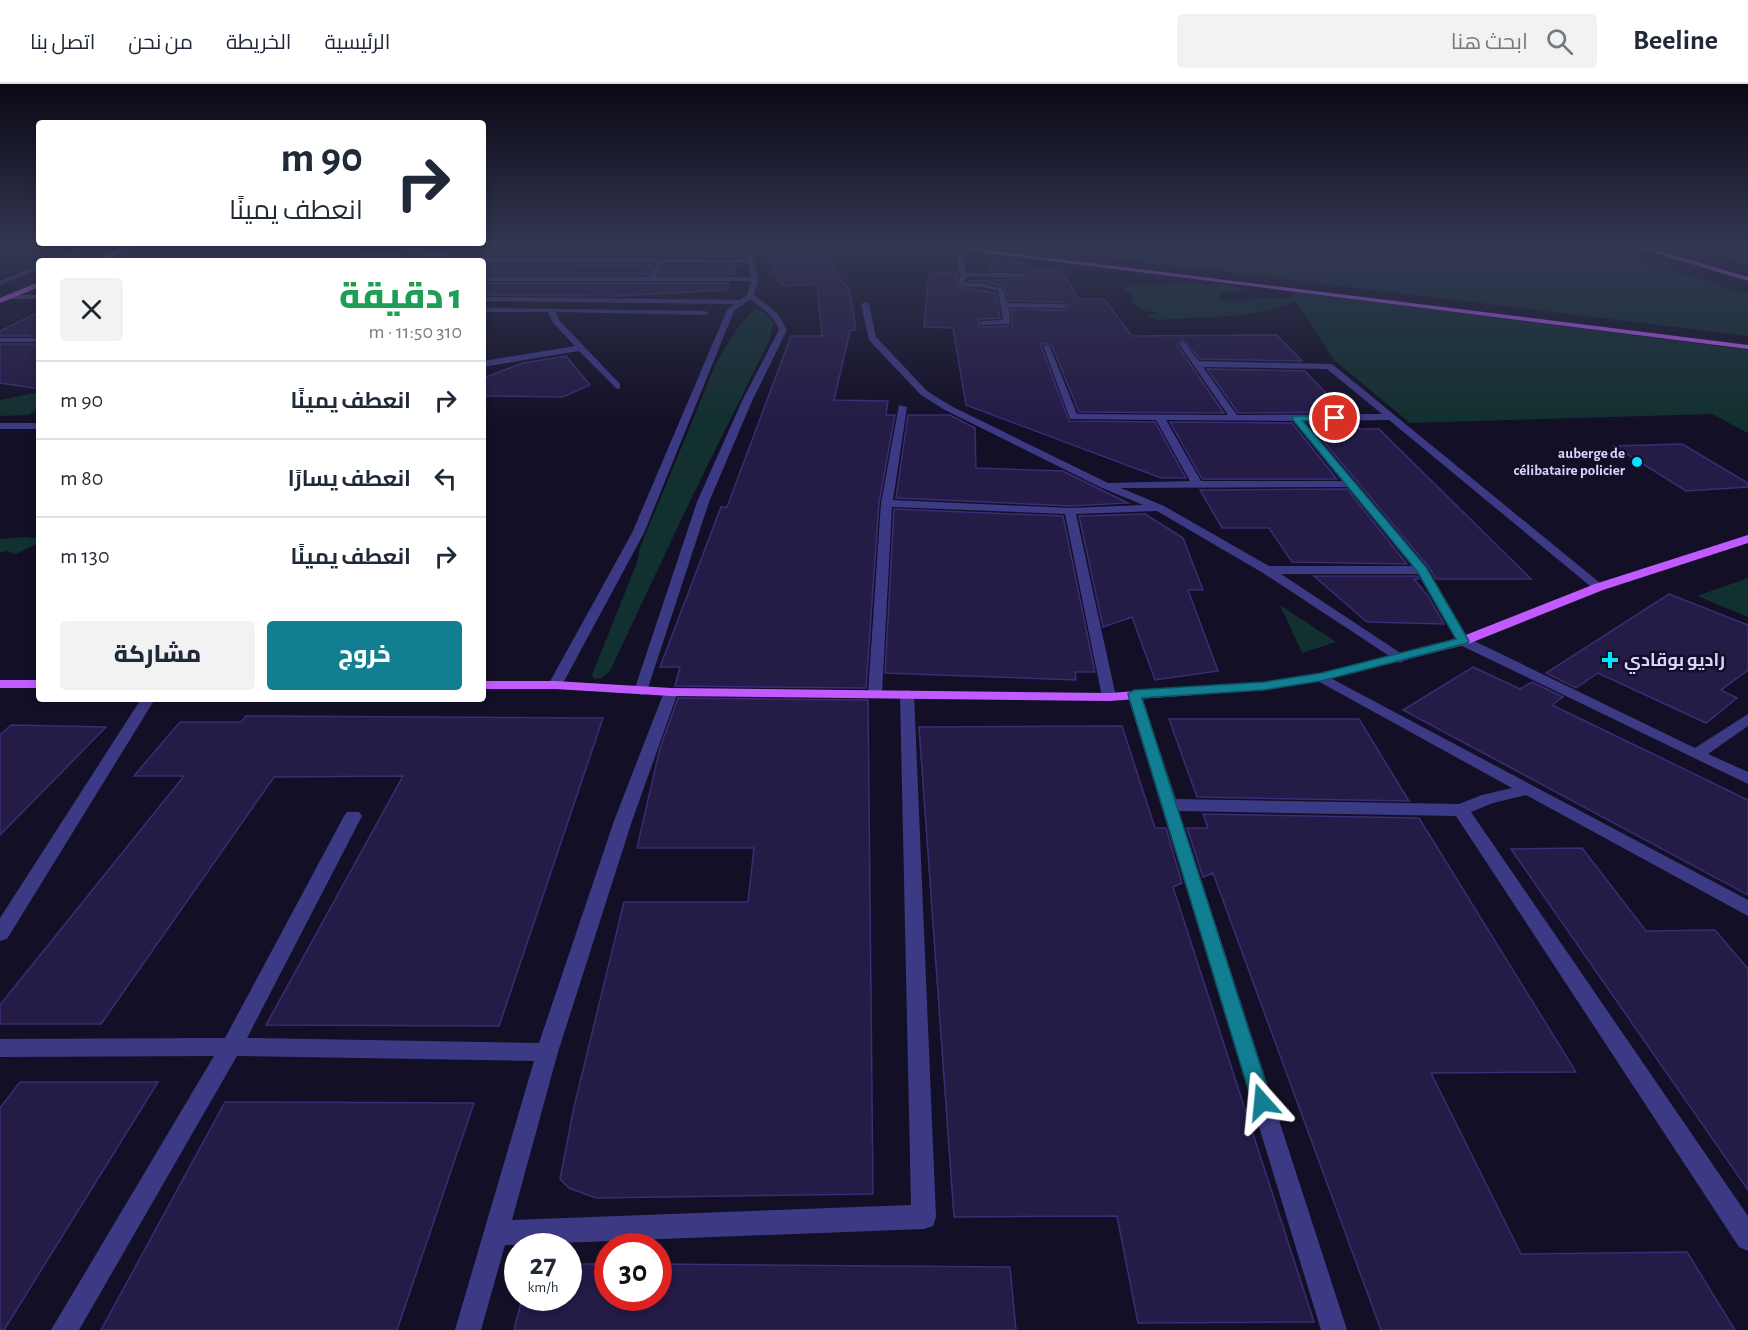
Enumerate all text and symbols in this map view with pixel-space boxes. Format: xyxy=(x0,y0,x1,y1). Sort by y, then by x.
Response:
search box xyxy=(1177,14,1597,68)
icon: search xyxy=(1543,25,1576,58)
text: Beeline xyxy=(1633,27,1718,55)
text: ابحث هنا xyxy=(1451,31,1528,53)
text: اتصل بنا xyxy=(30,32,95,53)
text: من نحن xyxy=(128,32,193,53)
text: الخريطة xyxy=(226,32,291,53)
text: الرئيسية xyxy=(324,32,390,53)
text: 90 m xyxy=(281,137,363,179)
icon: right xyxy=(384,144,462,222)
text: انعطف يمينًا xyxy=(229,197,363,224)
button: close xyxy=(60,278,123,341)
text: 1 دقيقة xyxy=(339,279,462,315)
text: 310 m · 11:50 xyxy=(369,322,462,342)
icon: right xyxy=(429,384,462,417)
text: 90 m xyxy=(60,389,103,411)
text: انعطف يمينًا xyxy=(290,390,411,412)
pin xyxy=(1309,392,1360,443)
icon: arrive xyxy=(1318,401,1351,434)
place label: auberge de célibataire policier xyxy=(1513,446,1626,478)
marker: auberge de célibataire policier xyxy=(1630,455,1644,469)
icon: left xyxy=(429,462,462,495)
text: 80 m xyxy=(60,467,103,489)
text: انعطف يسارًا xyxy=(288,468,411,490)
icon: right xyxy=(429,540,462,573)
text: 130 m xyxy=(60,545,110,567)
text: انعطف يمينًا xyxy=(290,546,411,568)
button: مشاركة xyxy=(60,621,255,690)
button: خروج xyxy=(267,621,462,690)
marker: راديو بوقادي xyxy=(1601,651,1619,669)
place label: راديو بوقادي xyxy=(1624,652,1725,674)
position arrow xyxy=(1230,1070,1294,1134)
speed limit sign: 30 xyxy=(594,1233,672,1311)
text: 27 xyxy=(529,1250,557,1280)
text: km/h xyxy=(528,1280,558,1295)

